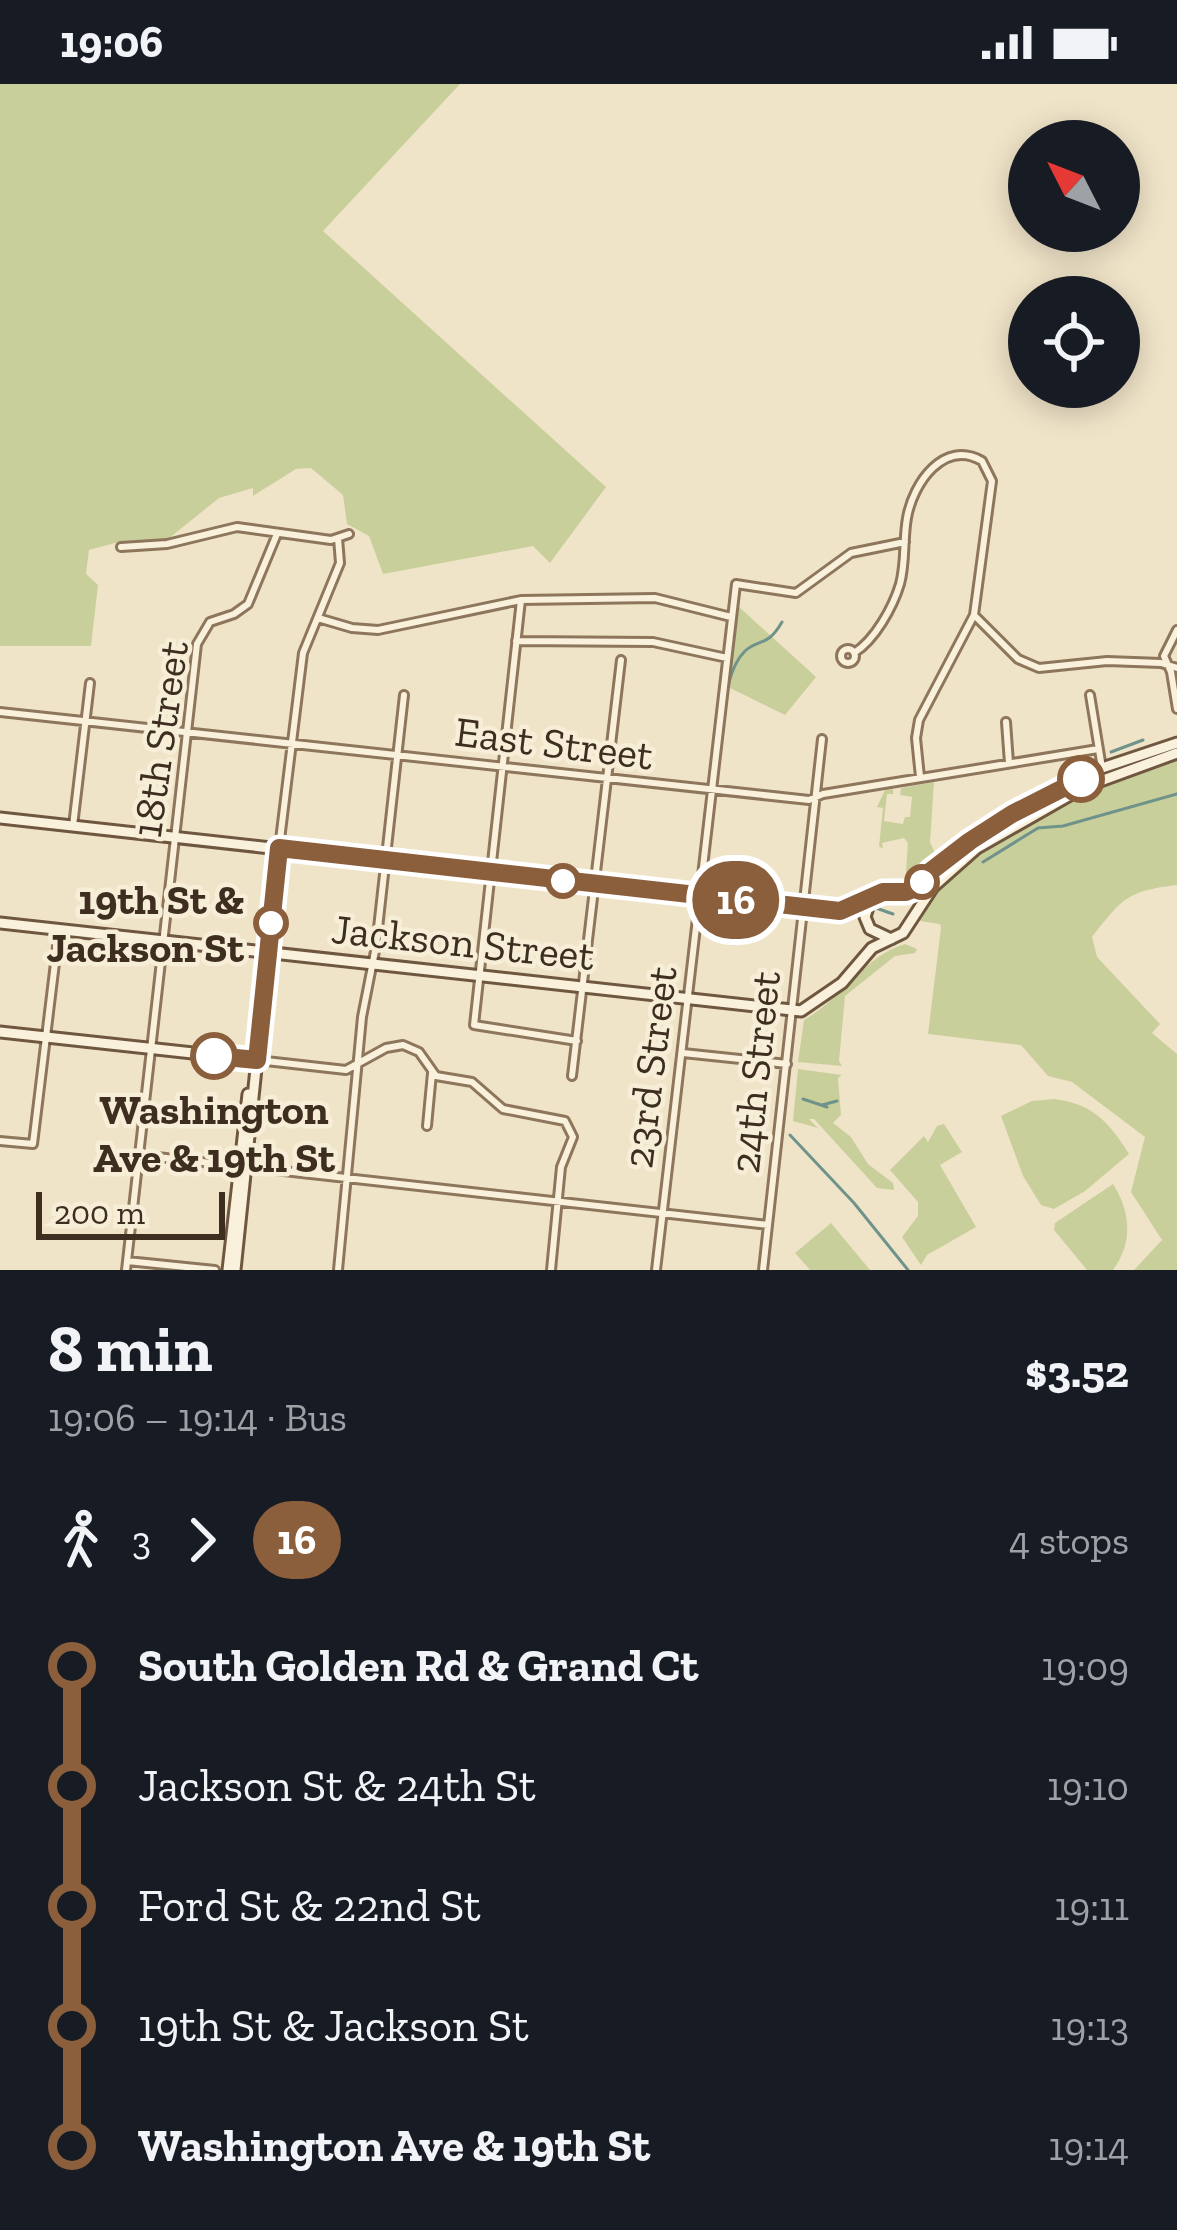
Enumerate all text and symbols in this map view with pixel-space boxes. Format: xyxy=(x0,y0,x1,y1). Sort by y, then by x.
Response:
text: 19:06 xyxy=(60,15,163,69)
north arrow xyxy=(1008,120,1140,252)
map controls xyxy=(1008,120,1140,408)
button: locate xyxy=(1008,276,1140,408)
street label: 18th Street xyxy=(121,637,199,840)
street label: East Street xyxy=(452,706,656,780)
unlabelled marker xyxy=(1059,757,1103,801)
line badge: 16 xyxy=(682,861,790,939)
unlabelled marker xyxy=(547,865,579,897)
unlabelled marker xyxy=(906,866,938,898)
place label: 19th St & Jackson St xyxy=(46,874,245,973)
text: 16 xyxy=(716,874,756,925)
street label: Jackson Street xyxy=(329,903,597,981)
marker: 19th St & Jackson St xyxy=(255,907,287,939)
street label: 23rd Street xyxy=(612,963,688,1171)
street label: 24th Street xyxy=(719,968,791,1176)
marker: Washington Ave & 19th St xyxy=(192,1034,236,1078)
place label: Washington Ave & 19th St xyxy=(93,1084,336,1183)
scale bar xyxy=(36,1186,225,1239)
text: 200 m xyxy=(54,1193,145,1232)
text: 8 min xyxy=(48,1309,213,1388)
text: $3.52 xyxy=(1025,1345,1129,1399)
text: 19:06 – 19:14 · Bus xyxy=(48,1394,347,1441)
icon: walk xyxy=(48,1507,114,1573)
icon: forward xyxy=(169,1507,235,1573)
text: 16 xyxy=(277,1514,317,1565)
text: 3 xyxy=(132,1517,151,1564)
text: 4 stops xyxy=(1009,1517,1129,1564)
text: South Golden Rd & Grand Ct xyxy=(138,1639,698,1693)
text: 19:09 xyxy=(1041,1643,1129,1690)
text: Jackson St & 24th St xyxy=(138,1759,536,1813)
text: 19:10 xyxy=(1047,1763,1129,1810)
text: Ford St & 22nd St xyxy=(138,1879,481,1933)
text: 19:11 xyxy=(1055,1883,1129,1930)
text: 19th St & Jackson St xyxy=(138,1999,529,2053)
text: 19:13 xyxy=(1050,2003,1129,2050)
text: Washington Ave & 19th St xyxy=(138,2119,650,2173)
text: 19:14 xyxy=(1049,2123,1129,2170)

